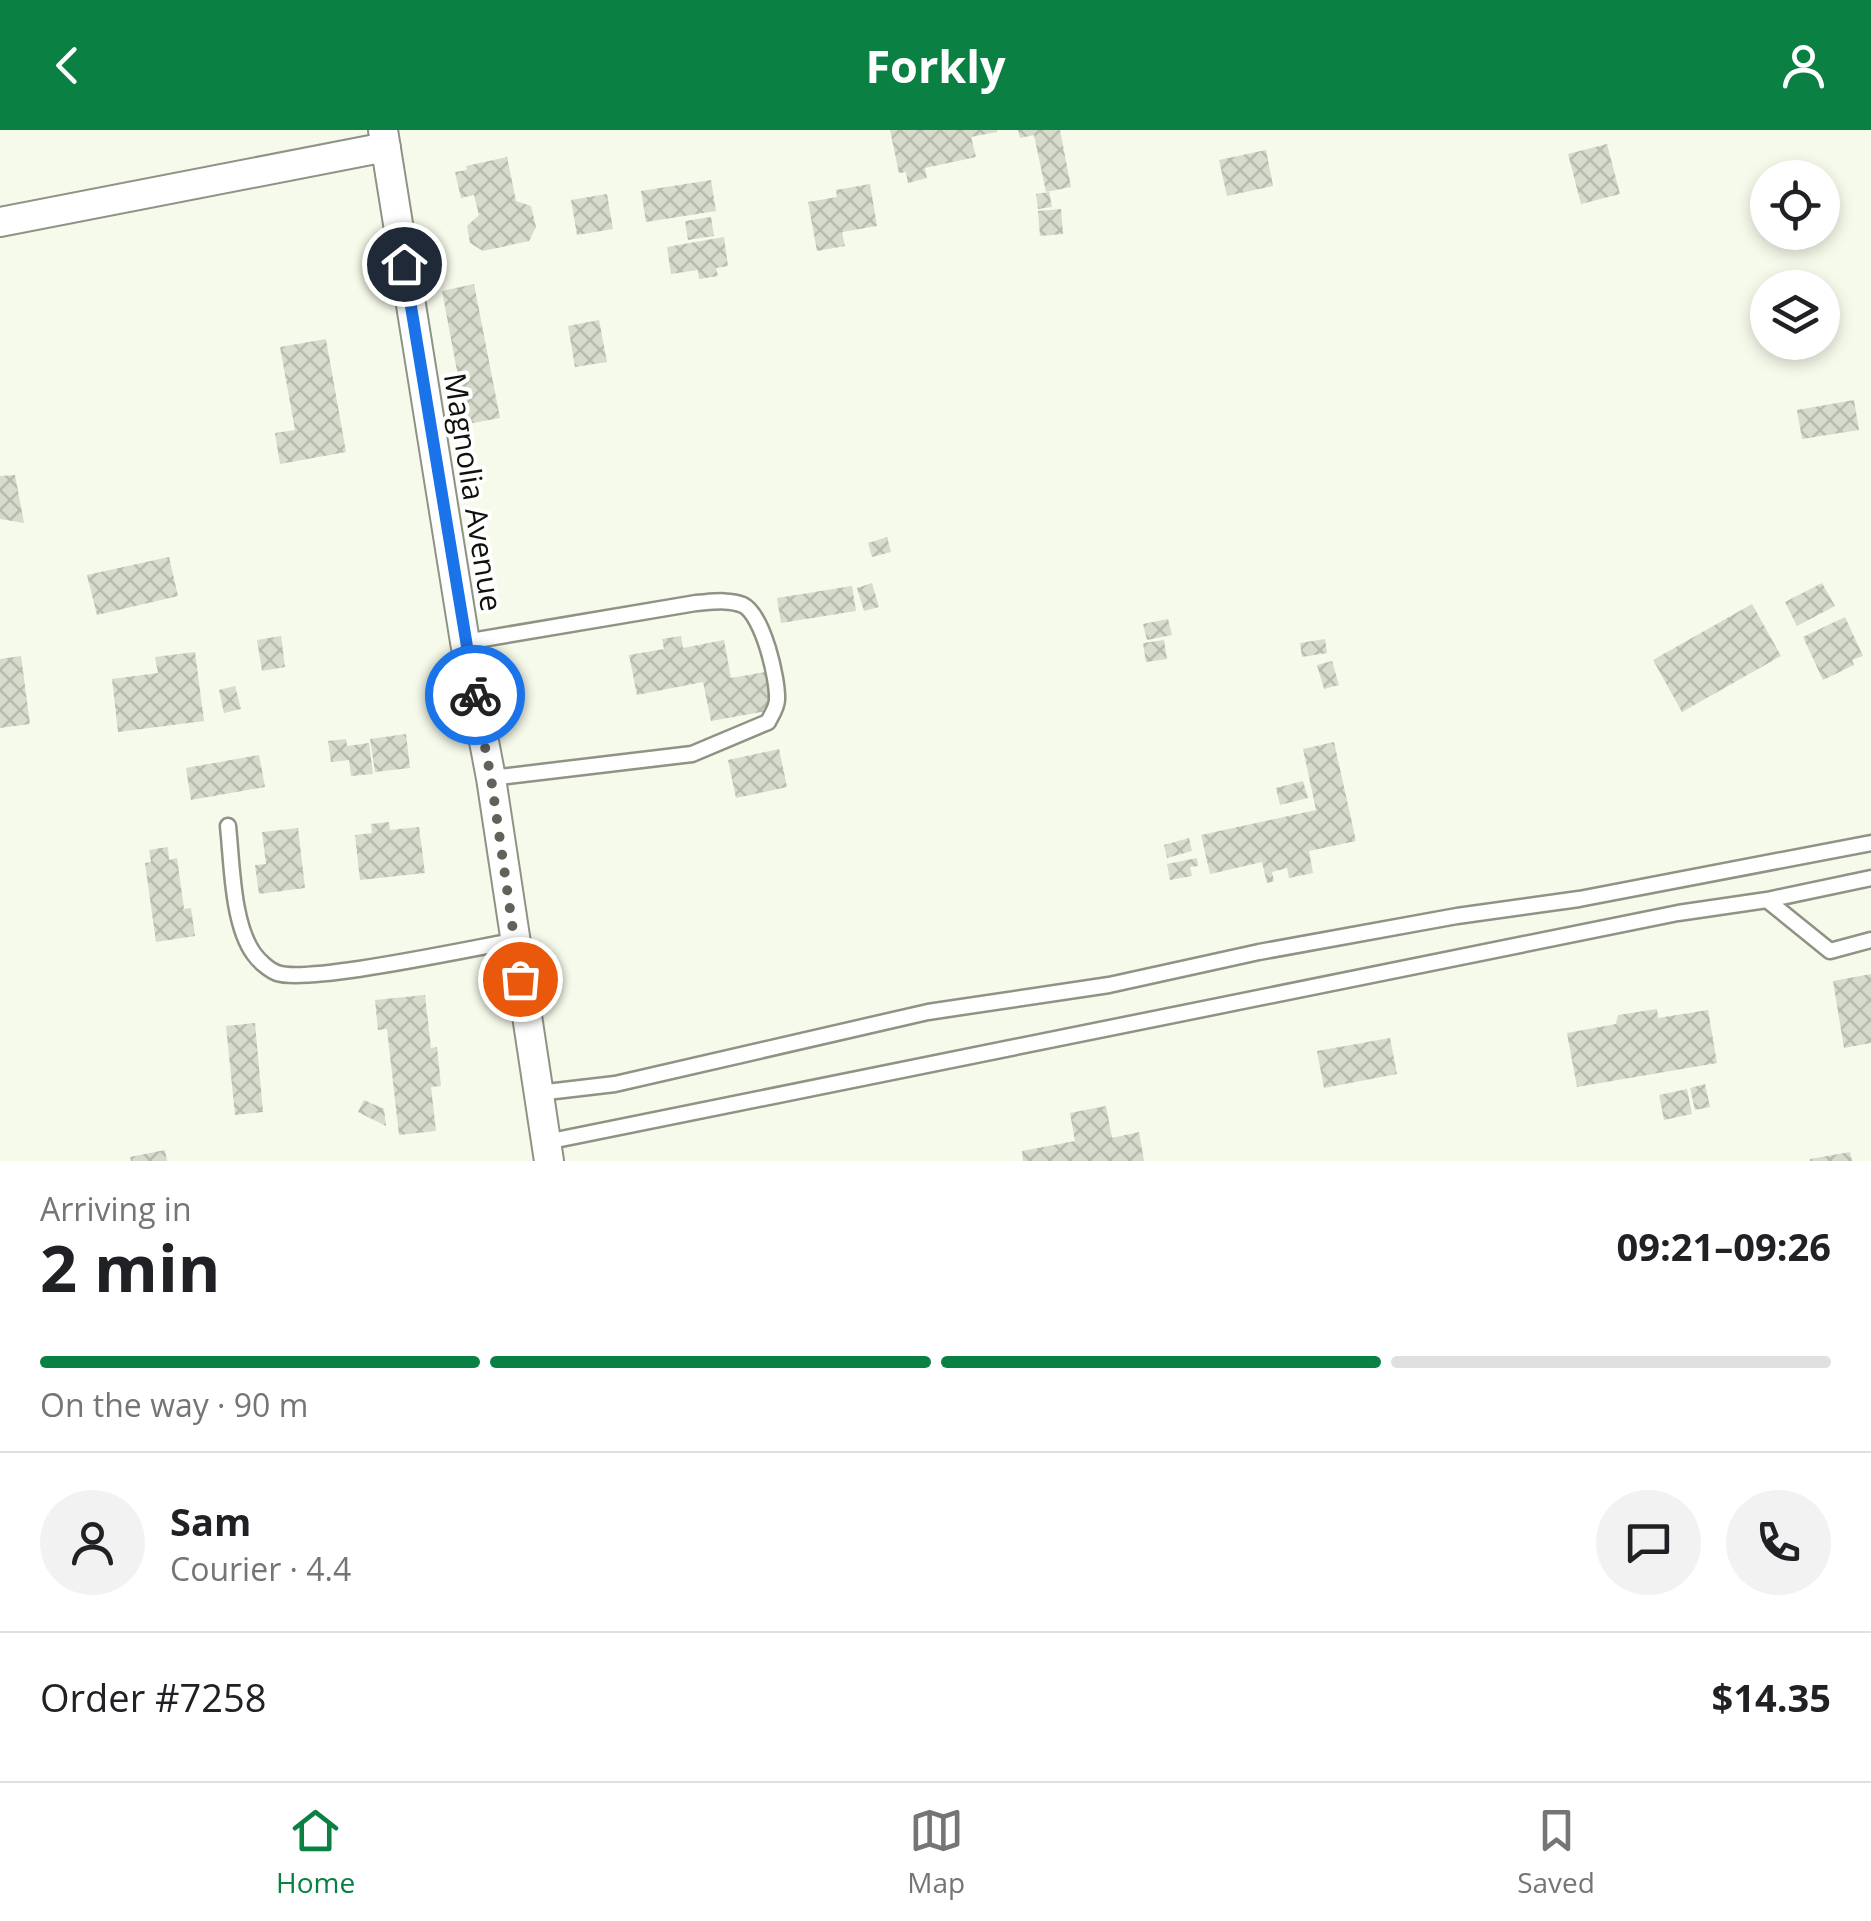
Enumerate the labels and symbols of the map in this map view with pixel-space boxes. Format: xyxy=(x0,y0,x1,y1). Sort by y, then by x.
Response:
pin xyxy=(362,222,447,307)
street label: Magnolia Avenue xyxy=(435,370,513,614)
courier xyxy=(425,645,525,745)
pin xyxy=(478,937,563,1022)

